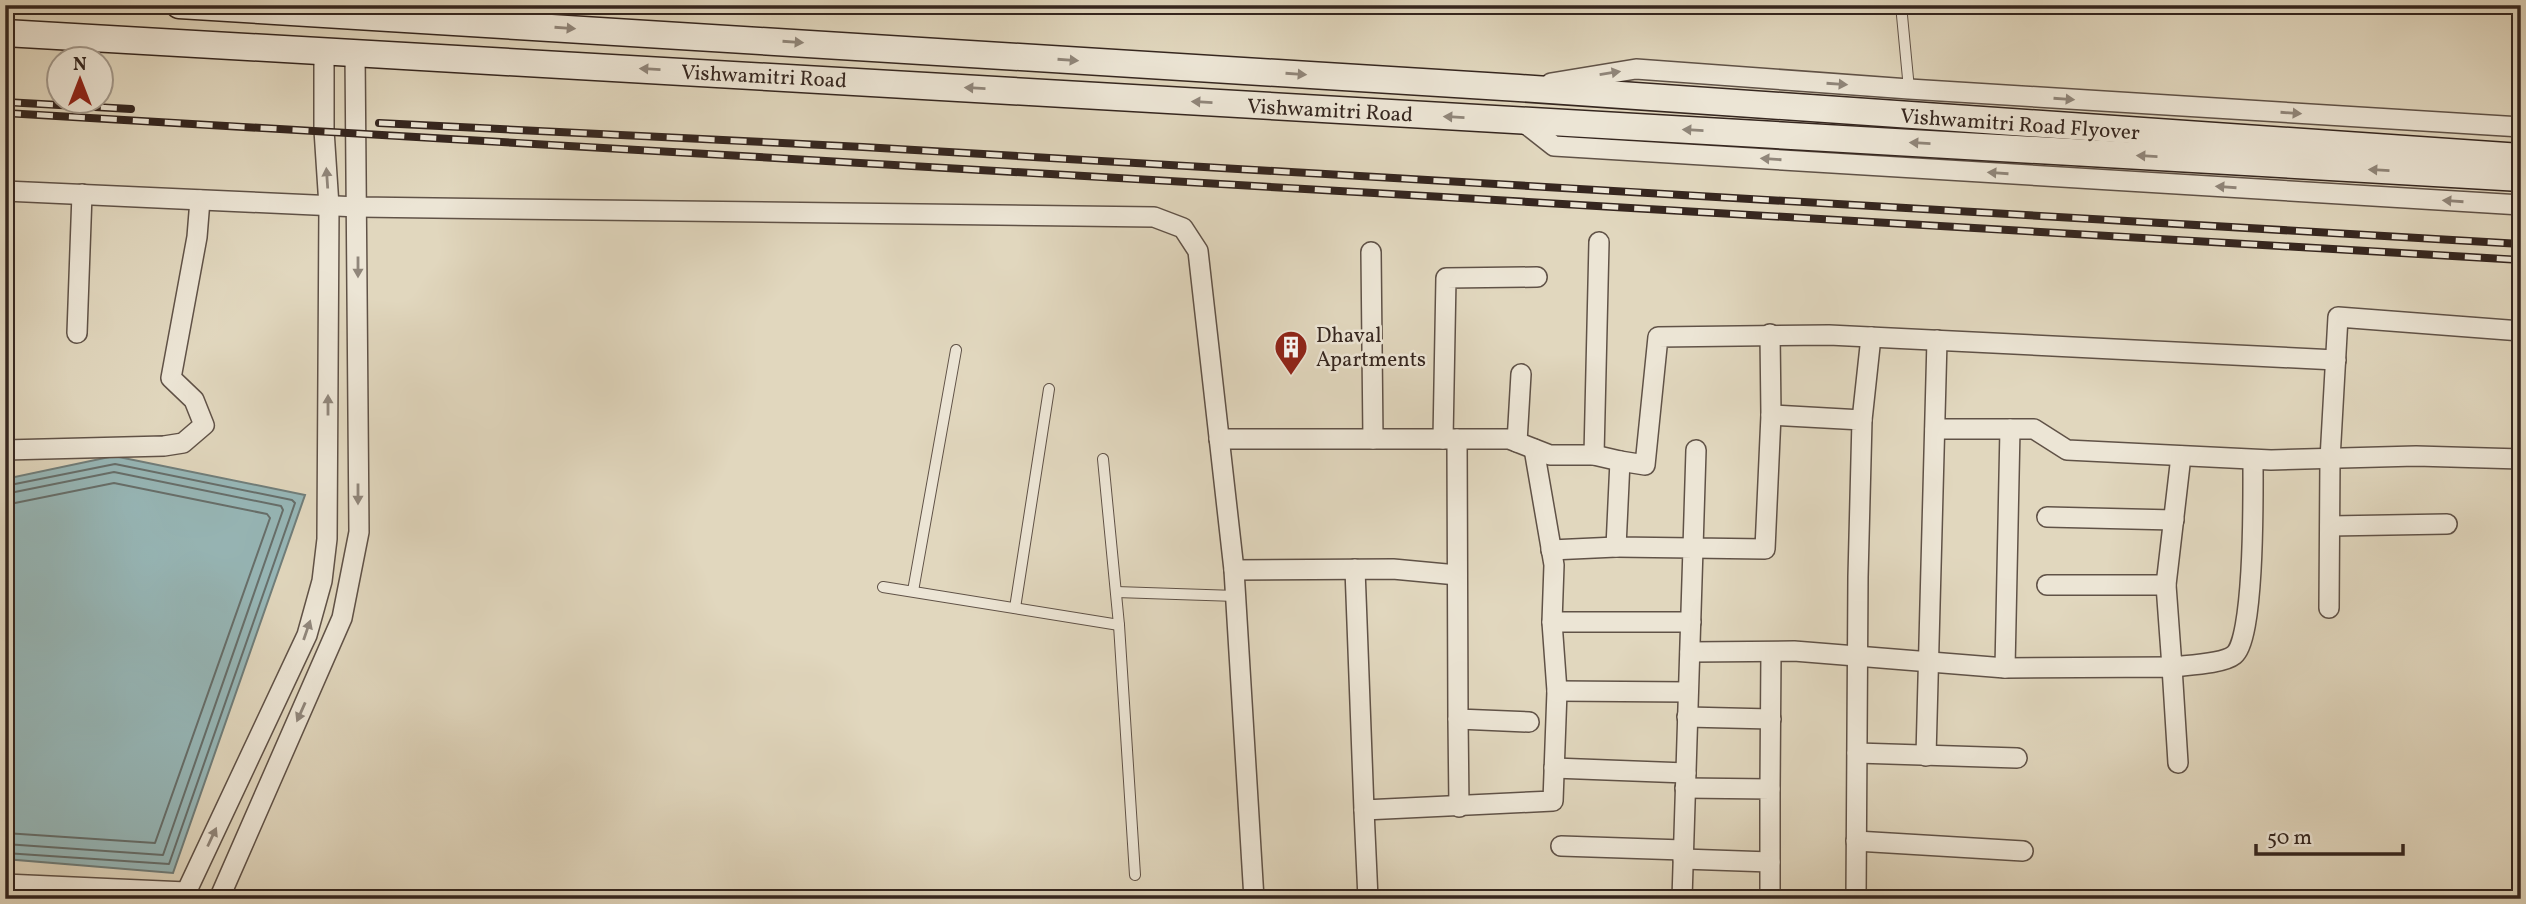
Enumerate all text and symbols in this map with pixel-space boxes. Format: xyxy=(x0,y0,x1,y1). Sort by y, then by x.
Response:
one-way arrow xyxy=(555,23,577,34)
one-way arrow xyxy=(782,37,804,48)
north arrow xyxy=(46,46,116,116)
text: N xyxy=(73,52,87,78)
one-way arrow xyxy=(1058,54,1080,65)
street label: Vishwamitri Road xyxy=(680,59,848,96)
one-way arrow xyxy=(639,64,661,75)
one-way arrow xyxy=(1599,67,1621,78)
one-way arrow xyxy=(1285,69,1307,80)
one-way arrow xyxy=(1826,79,1848,90)
one-way arrow xyxy=(964,83,986,94)
street label: Vishwamitri Road xyxy=(1246,93,1414,130)
one-way arrow xyxy=(2053,94,2075,105)
one-way arrow xyxy=(1191,96,1213,107)
street label: Vishwamitri Road Flyover xyxy=(1899,103,2141,148)
one-way arrow xyxy=(2280,108,2302,119)
one-way arrow xyxy=(1443,111,1465,122)
one-way arrow xyxy=(1682,125,1704,136)
one-way arrow xyxy=(1909,137,1931,148)
one-way arrow xyxy=(2136,150,2158,161)
one-way arrow xyxy=(1760,153,1782,164)
one-way arrow xyxy=(2368,164,2390,175)
one-way arrow xyxy=(322,167,333,189)
one-way arrow xyxy=(1987,167,2009,178)
one-way arrow xyxy=(2214,181,2236,192)
one-way arrow xyxy=(2441,195,2463,206)
one-way arrow xyxy=(352,256,364,278)
place label: Dhaval Apartments xyxy=(1316,322,1426,375)
building icon: Dhaval Apartments xyxy=(1272,328,1310,377)
one-way arrow xyxy=(322,394,334,416)
one-way arrow xyxy=(352,484,364,506)
one-way arrow xyxy=(302,620,313,641)
one-way arrow xyxy=(295,701,306,722)
scale bar xyxy=(2256,813,2404,857)
text: 50 m xyxy=(2267,824,2312,853)
one-way arrow xyxy=(206,827,218,847)

